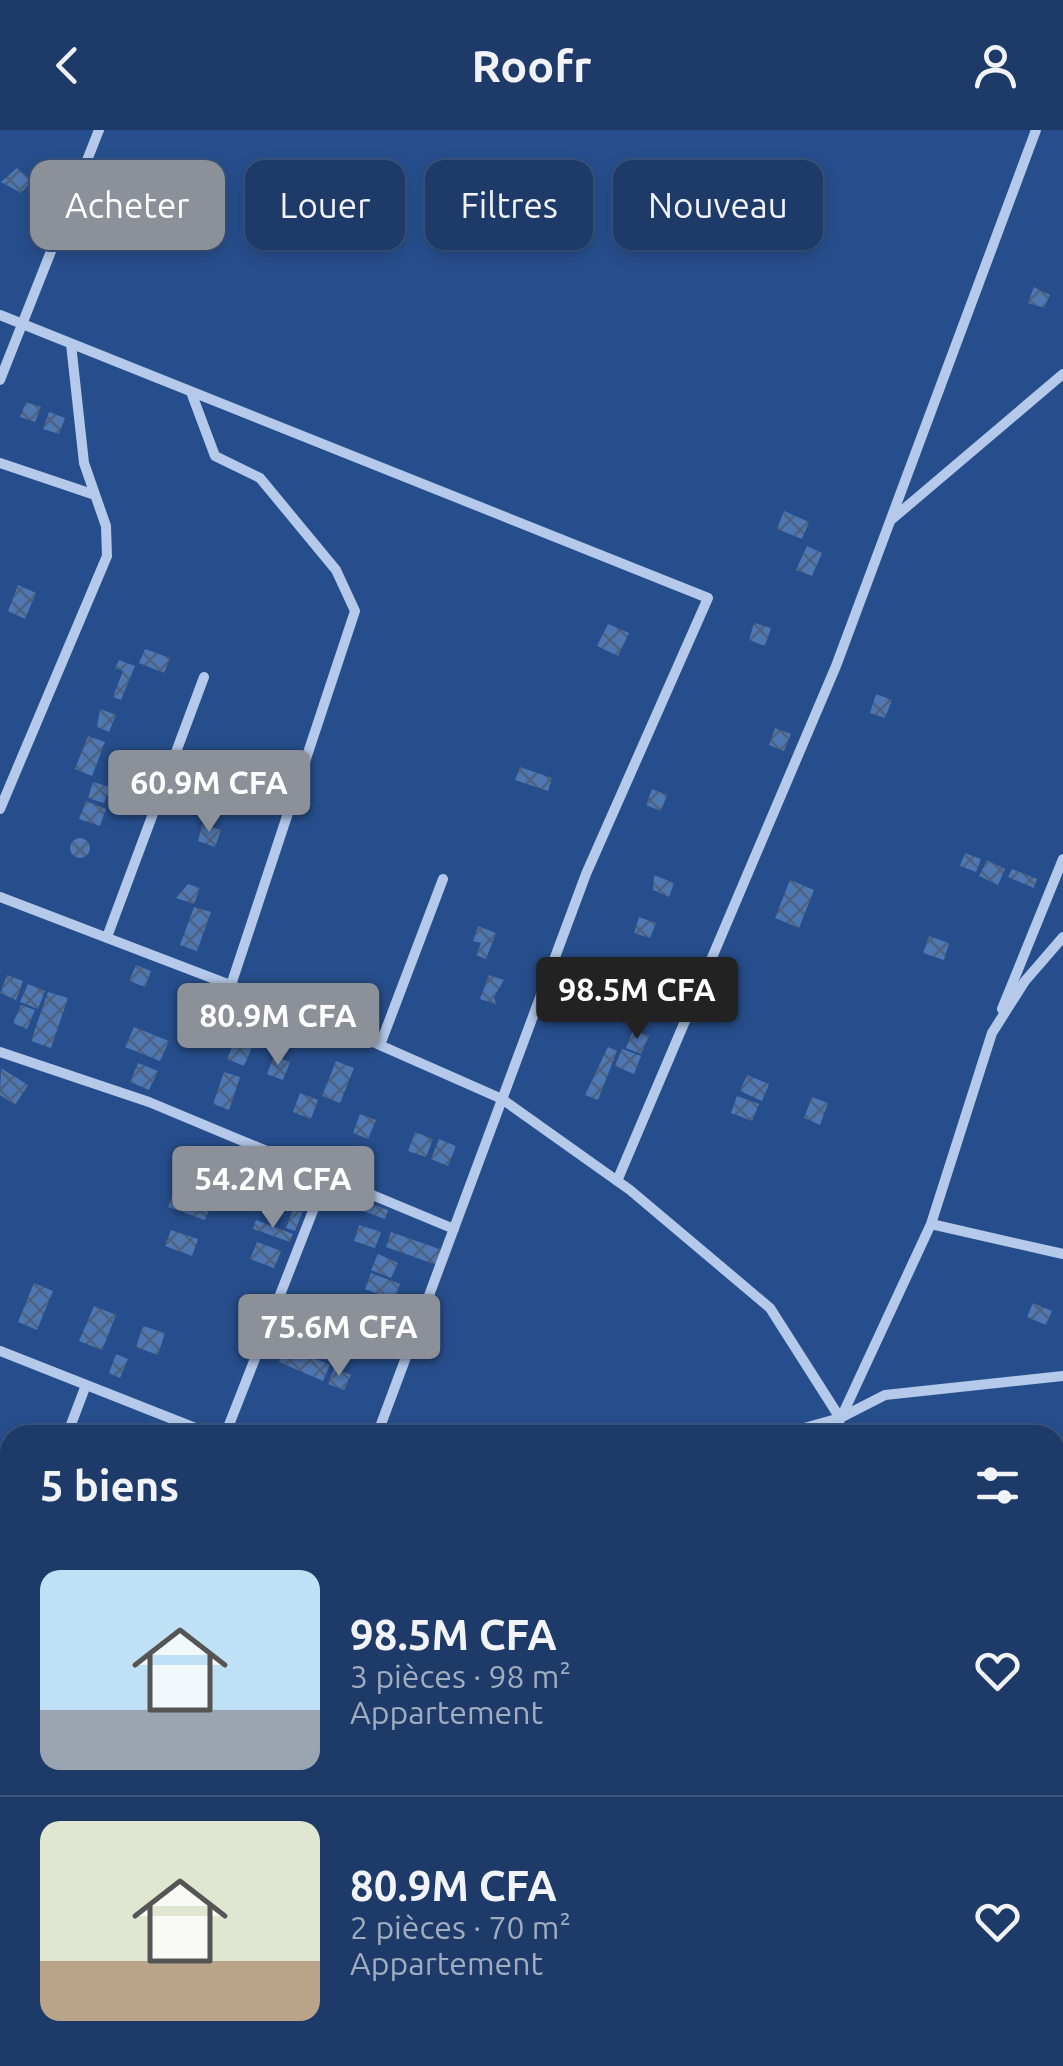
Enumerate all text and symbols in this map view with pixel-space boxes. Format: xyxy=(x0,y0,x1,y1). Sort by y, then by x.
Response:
icon: back xyxy=(40,38,95,93)
icon: person xyxy=(968,38,1023,93)
text: Roofr xyxy=(472,40,591,91)
chip: Acheter xyxy=(30,160,225,250)
chip: Louer xyxy=(245,160,405,250)
chip: Filtres xyxy=(425,160,593,250)
chip: Nouveau xyxy=(613,160,823,250)
pin: 60.9M CFA xyxy=(95,750,323,835)
text: 60.9M CFA xyxy=(130,764,288,800)
pin: 98.5M CFA xyxy=(523,957,751,1042)
text: 98.5M CFA xyxy=(558,971,716,1007)
pin: 80.9M CFA xyxy=(164,983,392,1068)
text: 80.9M CFA xyxy=(199,997,357,1033)
pin: 54.2M CFA xyxy=(159,1146,387,1231)
text: 54.2M CFA xyxy=(194,1160,352,1196)
pin: 75.6M CFA xyxy=(225,1294,453,1379)
text: 75.6M CFA xyxy=(260,1308,418,1344)
icon: filters xyxy=(970,1458,1025,1513)
text: 5 biens xyxy=(40,1462,179,1509)
icon: home xyxy=(120,1610,240,1730)
text: 98.5M CFA xyxy=(350,1611,557,1658)
icon: heart xyxy=(970,1643,1025,1698)
text: 3 pièces · 98 m² xyxy=(350,1658,571,1694)
text: Appartement xyxy=(350,1694,543,1730)
icon: home xyxy=(120,1861,240,1981)
text: 80.9M CFA xyxy=(350,1862,557,1909)
icon: heart xyxy=(970,1894,1025,1949)
text: 2 pièces · 70 m² xyxy=(350,1909,571,1945)
text: Appartement xyxy=(350,1945,543,1981)

